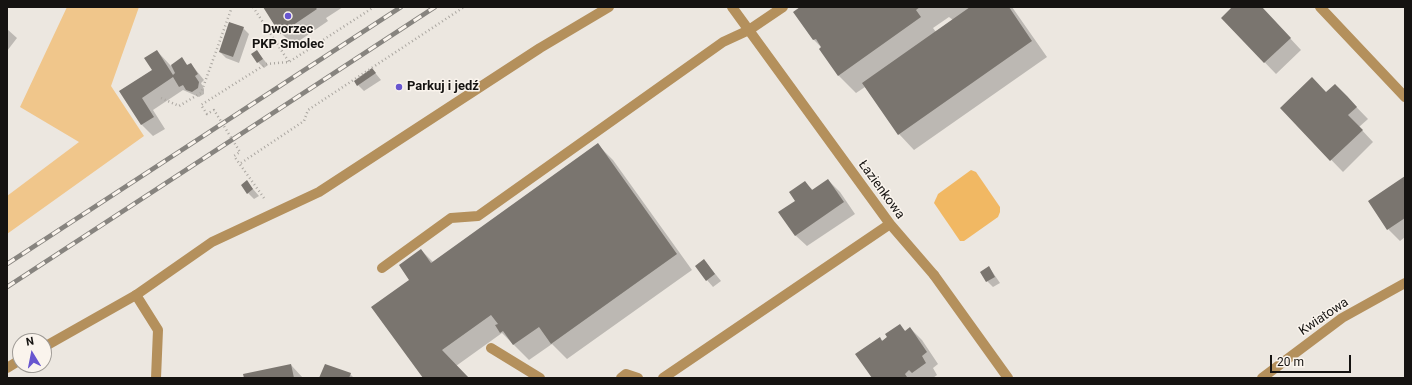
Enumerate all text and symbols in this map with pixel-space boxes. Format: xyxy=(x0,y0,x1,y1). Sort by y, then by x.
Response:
marker: Dworzec PKP Smolec xyxy=(283,11,293,21)
place label: Dworzec PKP Smolec xyxy=(252,22,324,53)
place label: Parkuj i jedź xyxy=(407,79,479,95)
marker: Parkuj i jedź xyxy=(394,82,404,92)
street label: Łazienkowa xyxy=(855,158,907,222)
street label: Kwiatowa xyxy=(1296,295,1352,339)
north arrow xyxy=(12,333,52,373)
text: N xyxy=(25,335,35,349)
scale bar xyxy=(1272,347,1353,373)
text: 20 m xyxy=(1277,355,1304,369)

